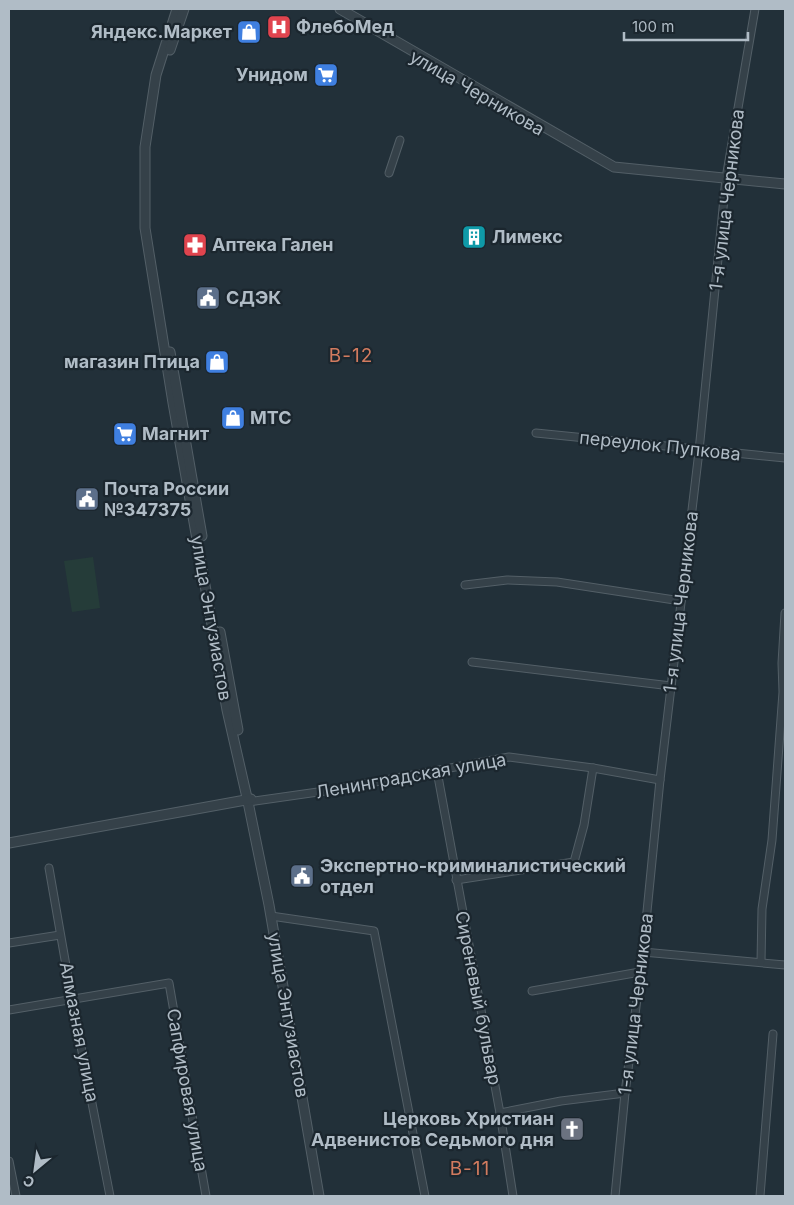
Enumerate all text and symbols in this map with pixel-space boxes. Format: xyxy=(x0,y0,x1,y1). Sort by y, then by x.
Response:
scale bar xyxy=(624,10,748,42)
hospital icon: ФлебоМед xyxy=(266,14,292,40)
place label: ФлебоМед xyxy=(296,16,394,37)
text: 100 m xyxy=(632,17,674,36)
shop icon: Яндекс.Маркет xyxy=(236,19,262,45)
place label: Яндекс.Маркет xyxy=(91,21,232,42)
street label: улица Черникова xyxy=(406,45,548,140)
supermarket icon: Унидом xyxy=(313,62,339,88)
place label: Унидом xyxy=(236,64,308,85)
street label: 1-я улица Черникова xyxy=(705,108,748,292)
building icon: Лимекс xyxy=(461,224,487,250)
place label: Лимекс xyxy=(492,226,563,247)
pharmacy icon: Аптека Гален xyxy=(182,232,208,258)
place label: Аптека Гален xyxy=(212,234,334,255)
public building icon: СДЭК xyxy=(195,285,221,311)
place label: СДЭК xyxy=(226,287,281,308)
district label: В-12 xyxy=(329,344,373,367)
shop icon: магазин Птица xyxy=(204,349,230,375)
place label: магазин Птица xyxy=(64,351,200,372)
shop icon: МТС xyxy=(220,405,246,431)
place label: МТС xyxy=(250,407,292,428)
supermarket icon: Магнит xyxy=(112,421,138,447)
place label: Магнит xyxy=(142,423,209,444)
street label: переулок Пупкова xyxy=(578,427,742,464)
place label: Почта России №347375 xyxy=(104,478,229,520)
public building icon: Почта России №347375 xyxy=(74,486,100,512)
street label: 1-я улица Черникова xyxy=(659,510,702,694)
street label: улица Энтузиастов xyxy=(187,534,236,702)
street label: Ленинградская улица xyxy=(314,748,508,803)
place label: Экспертно-криминалистический отдел xyxy=(320,855,626,897)
public building icon: Экспертно-криминалистический отдел xyxy=(289,863,315,889)
street label: Сиреневый бульвар xyxy=(451,909,506,1087)
street label: 1-я улица Черникова xyxy=(614,912,657,1096)
street label: улица Энтузиастов xyxy=(264,931,313,1099)
street label: Алмазная улица xyxy=(56,960,103,1104)
street label: Сапфировая улица xyxy=(163,1007,212,1173)
place label: Церковь Христиан Адвенистов Седьмого дня xyxy=(311,1108,554,1150)
church icon: Церковь Христиан Адвенистов Седьмого дня xyxy=(559,1116,585,1142)
north arrow xyxy=(10,1145,60,1195)
district label: В-11 xyxy=(450,1157,490,1180)
text: С xyxy=(20,1172,37,1192)

